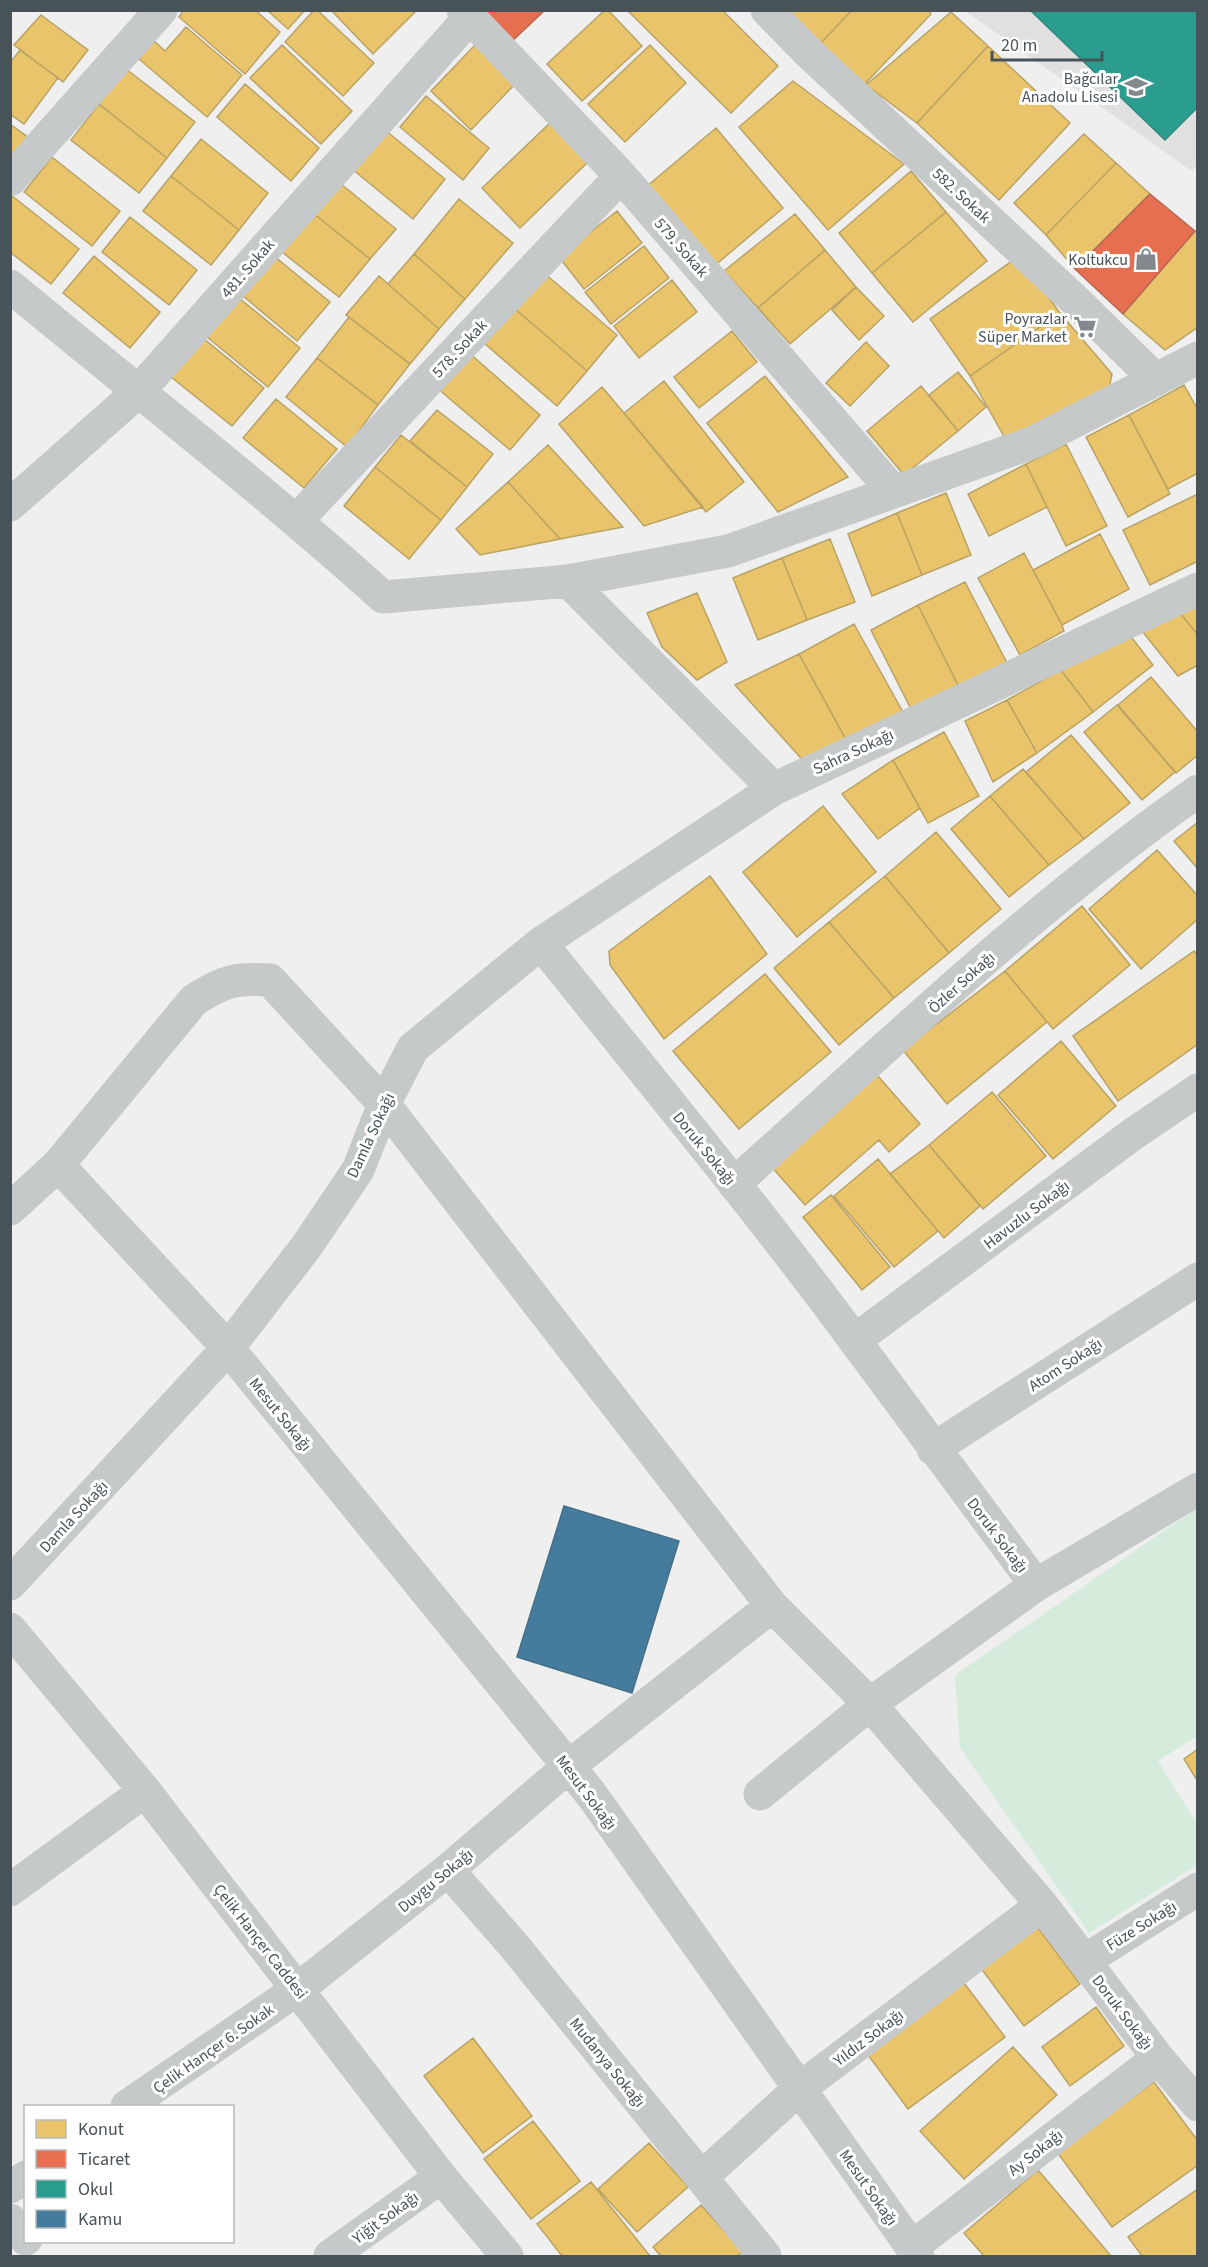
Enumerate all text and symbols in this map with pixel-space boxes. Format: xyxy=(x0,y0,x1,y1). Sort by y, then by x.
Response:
scale bar xyxy=(992,24,1102,62)
text: 20 m xyxy=(1001,33,1037,58)
place label: Bağcılar Anadolu Lisesi xyxy=(1022,68,1118,108)
school or university icon: Bağcılar Anadolu Lisesi xyxy=(1123,74,1149,100)
street label: 582. Sokak xyxy=(927,163,995,228)
street label: 579. Sokak xyxy=(649,213,713,282)
street label: 481. Sokak xyxy=(216,234,280,303)
shop icon: Koltukcu xyxy=(1133,246,1159,272)
place label: Koltukcu xyxy=(1068,249,1128,271)
place label: Poyrazlar Süper Market xyxy=(978,308,1068,348)
supermarket icon: Poyrazlar Süper Market xyxy=(1072,314,1098,340)
street label: 578. Sokak xyxy=(427,315,492,383)
street label: Sahra Sokağı xyxy=(809,724,897,780)
street label: Özler Sokağı xyxy=(923,947,1000,1019)
street label: Damla Sokağı xyxy=(342,1089,400,1182)
street label: Doruk Sokağı xyxy=(668,1107,741,1190)
street label: Havuzlu Sokağı xyxy=(979,1175,1074,1254)
street label: Atom Sokağı xyxy=(1024,1333,1107,1397)
street label: Mesut Sokağı xyxy=(244,1373,317,1456)
street label: Damla Sokağı xyxy=(34,1476,113,1558)
street label: Doruk Sokağı xyxy=(962,1493,1033,1578)
street label: Mesut Sokağı xyxy=(551,1751,622,1835)
street label: Duygu Sokağı xyxy=(393,1844,478,1918)
street label: Çelik Hançer Caddesi xyxy=(208,1879,312,2004)
street label: Füze Sokağı xyxy=(1102,1896,1181,1956)
street label: Doruk Sokağı xyxy=(1087,1970,1158,2055)
street label: Çelik Hançer 6. Sokak xyxy=(149,1999,279,2099)
street label: Yıldız Sokağı xyxy=(828,2004,908,2072)
street label: Mudanya Sokağı xyxy=(564,2013,650,2112)
legend xyxy=(24,2105,234,2243)
text: Konut xyxy=(78,2117,124,2142)
street label: Ay Sokağı xyxy=(1004,2124,1068,2181)
street label: Mesut Sokağı xyxy=(834,2145,903,2230)
text: Ticaret xyxy=(78,2147,130,2172)
text: Okul xyxy=(78,2177,113,2202)
street label: Yiğit Sokağı xyxy=(347,2186,423,2250)
text: Kamu xyxy=(78,2207,122,2232)

